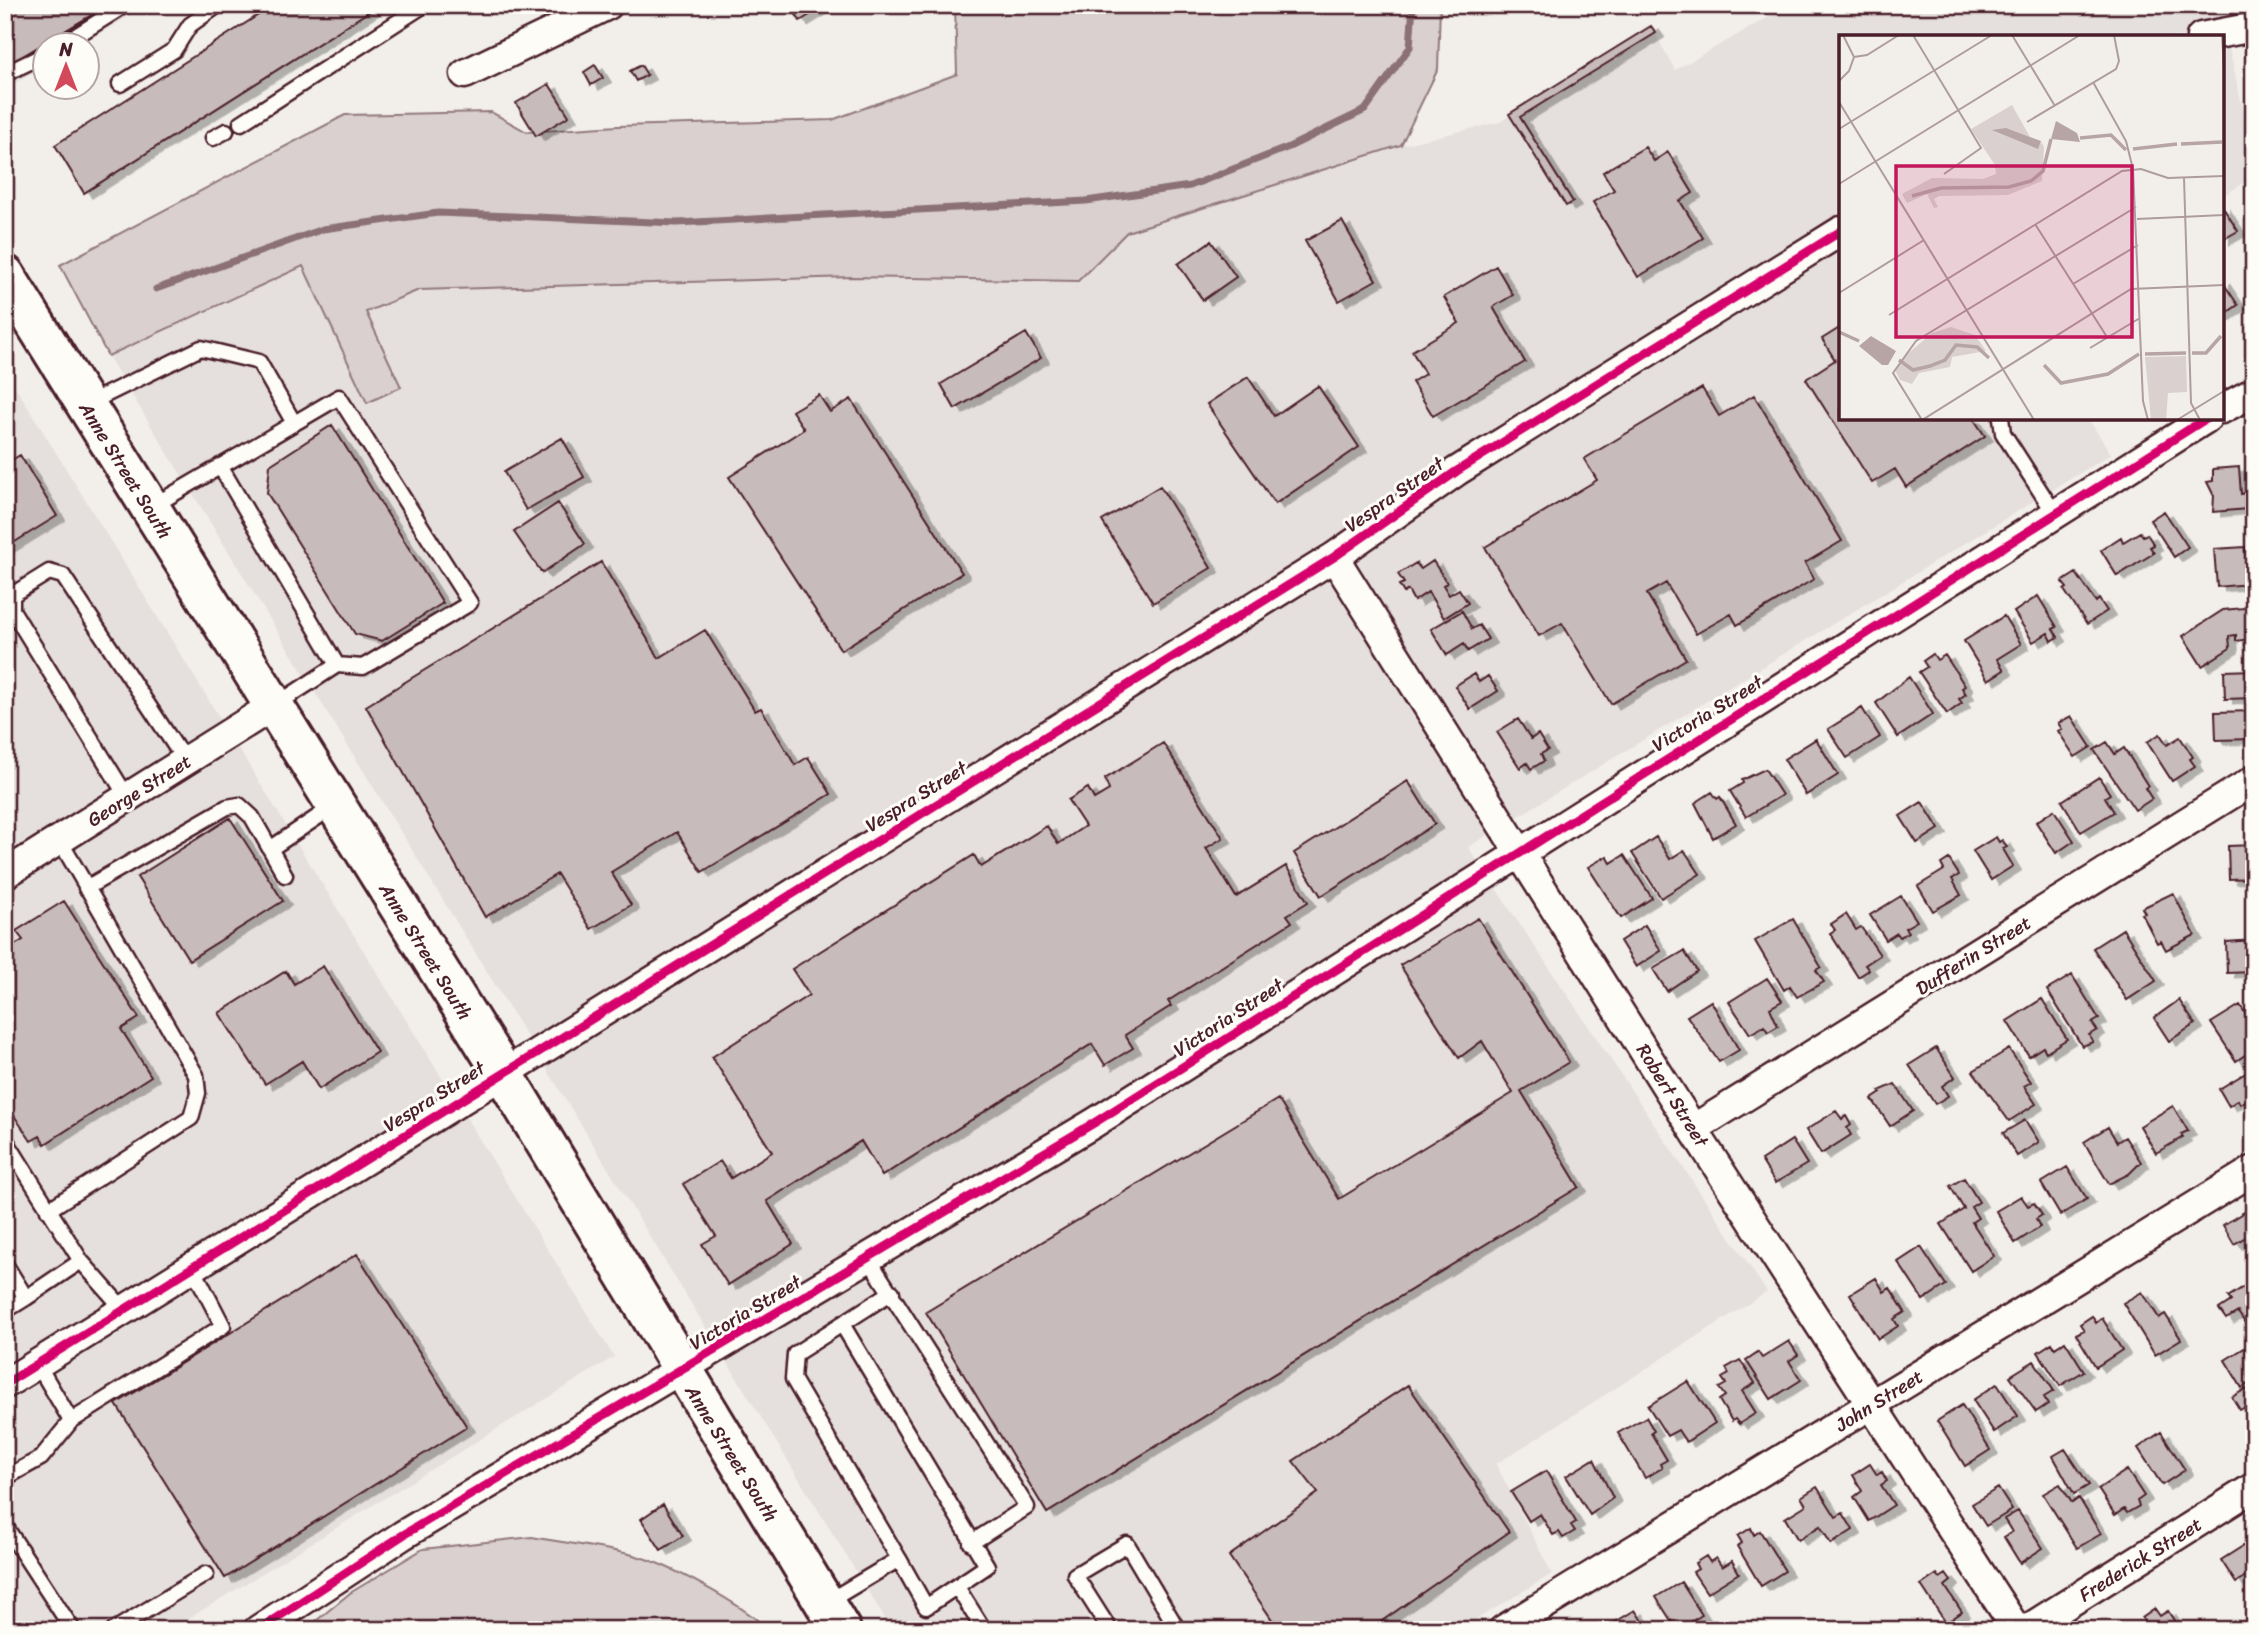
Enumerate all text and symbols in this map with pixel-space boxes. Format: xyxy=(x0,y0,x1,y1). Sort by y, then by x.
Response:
north arrow xyxy=(32,32,102,102)
text: N xyxy=(58,33,73,66)
inset map xyxy=(1839,35,2224,420)
street label: Anne Street South xyxy=(70,394,181,545)
street label: Vespra Street xyxy=(1338,447,1452,541)
street label: Victoria Street xyxy=(1645,665,1771,761)
street label: George Street xyxy=(81,745,198,836)
street label: Vespra Street xyxy=(859,751,975,841)
street label: Anne Street South xyxy=(370,875,481,1026)
street label: Dufferin Street xyxy=(1909,907,2038,1004)
street label: Victoria Street xyxy=(1166,969,1291,1066)
street label: Robert Street xyxy=(1628,1037,1718,1155)
street label: Vespra Street xyxy=(377,1051,493,1141)
street label: Victoria Street xyxy=(683,1265,809,1359)
street label: John Street xyxy=(1828,1360,1930,1441)
street label: Anne Street South xyxy=(676,1377,787,1528)
street label: Frederick Street xyxy=(2072,1508,2209,1611)

